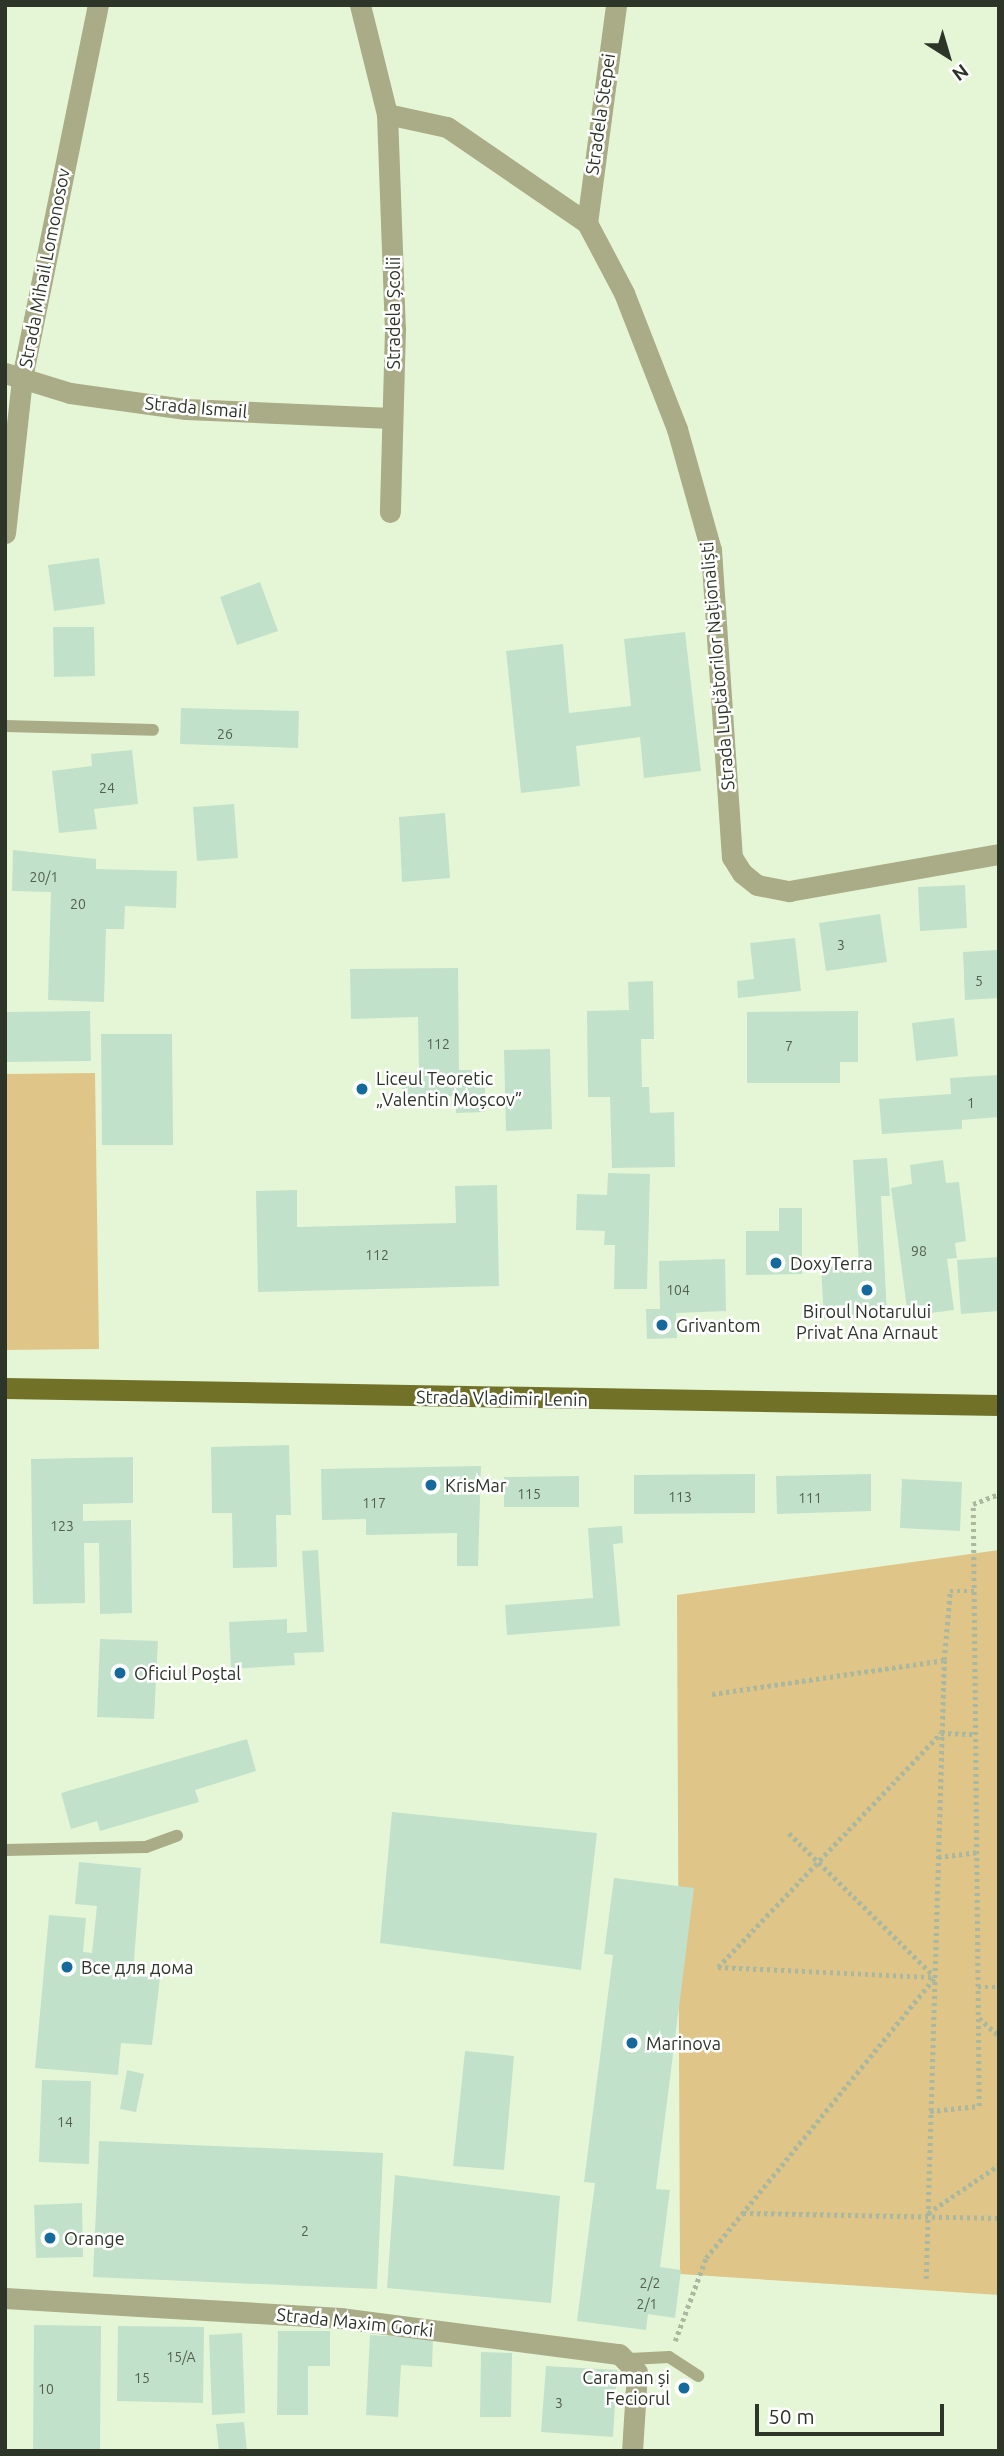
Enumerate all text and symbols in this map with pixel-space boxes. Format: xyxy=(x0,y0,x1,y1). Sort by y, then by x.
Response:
north arrow xyxy=(913,21,983,91)
street label: Stradela Stepei xyxy=(581,52,619,176)
text: N xyxy=(948,60,973,86)
street label: Strada Mihail Lomonosov xyxy=(14,166,74,370)
street label: Stradela Școlii xyxy=(382,257,404,369)
street label: Strada Ismail xyxy=(144,392,248,422)
street label: Strada Luptătorilor Naționaliști xyxy=(695,541,739,791)
house number: 26 xyxy=(217,726,233,742)
house number: 24 xyxy=(99,780,115,796)
house number: 20/1 xyxy=(30,869,58,885)
house number: 20 xyxy=(70,896,86,912)
house number: 3 xyxy=(837,937,845,953)
house number: 5 xyxy=(975,973,983,989)
house number: 112 xyxy=(426,1036,450,1052)
house number: 7 xyxy=(785,1038,793,1054)
place label: Liceul Teoretic „Valentin Moșcov” xyxy=(376,1068,522,1110)
marker: Liceul Teoretic „Valentin Moșcov” xyxy=(354,1081,370,1097)
house number: 1 xyxy=(967,1095,975,1111)
house number: 98 xyxy=(911,1243,927,1259)
house number: 112 xyxy=(365,1247,389,1263)
place label: DoxyTerra xyxy=(790,1252,873,1274)
marker: DoxyTerra xyxy=(768,1255,784,1271)
house number: 104 xyxy=(666,1282,690,1298)
marker: Biroul Notarului Privat Ana Arnaut xyxy=(859,1282,875,1298)
place label: Biroul Notarului Privat Ana Arnaut xyxy=(796,1301,938,1344)
place label: Grivantom xyxy=(676,1314,760,1336)
marker: Grivantom xyxy=(654,1317,670,1333)
street label: Strada Vladimir Lenin xyxy=(416,1386,588,1410)
place label: KrisMar xyxy=(445,1474,507,1496)
marker: KrisMar xyxy=(423,1477,439,1493)
house number: 115 xyxy=(517,1486,541,1502)
house number: 113 xyxy=(668,1489,692,1505)
house number: 111 xyxy=(798,1490,822,1506)
house number: 117 xyxy=(362,1495,386,1511)
house number: 123 xyxy=(50,1518,74,1534)
place label: Oficiul Poștal xyxy=(134,1662,241,1684)
marker: Oficiul Poștal xyxy=(112,1665,128,1681)
place label: Все для дома xyxy=(81,1956,194,1978)
marker: Все для дома xyxy=(59,1959,75,1975)
place label: Marinova xyxy=(646,2032,721,2054)
marker: Marinova xyxy=(624,2035,640,2051)
house number: 14 xyxy=(57,2114,73,2130)
house number: 2 xyxy=(301,2223,309,2239)
place label: Orange xyxy=(64,2227,125,2249)
marker: Orange xyxy=(42,2230,58,2246)
house number: 2/2 xyxy=(640,2275,660,2291)
house number: 2/1 xyxy=(637,2296,657,2312)
street label: Strada Maxim Gorki xyxy=(276,2303,434,2341)
house number: 15/A xyxy=(166,2349,196,2365)
place label: Caraman și Feciorul xyxy=(582,2367,670,2410)
house number: 15 xyxy=(134,2370,150,2386)
marker: Caraman și Feciorul xyxy=(676,2380,692,2396)
house number: 10 xyxy=(38,2381,54,2397)
scale bar xyxy=(759,2390,948,2434)
house number: 3 xyxy=(555,2395,563,2411)
text: 50 m xyxy=(768,2404,815,2428)

